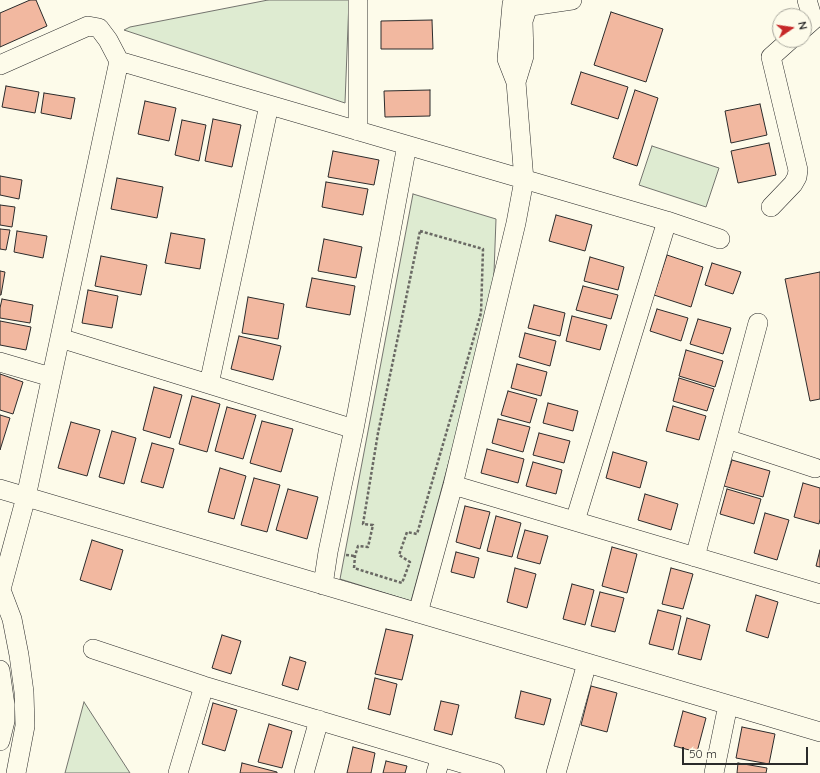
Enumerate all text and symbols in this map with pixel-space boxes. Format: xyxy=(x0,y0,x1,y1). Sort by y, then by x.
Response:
north arrow xyxy=(772,8,812,48)
text: N xyxy=(795,20,810,31)
scale bar xyxy=(684,739,810,765)
text: 50 m xyxy=(689,746,717,761)

